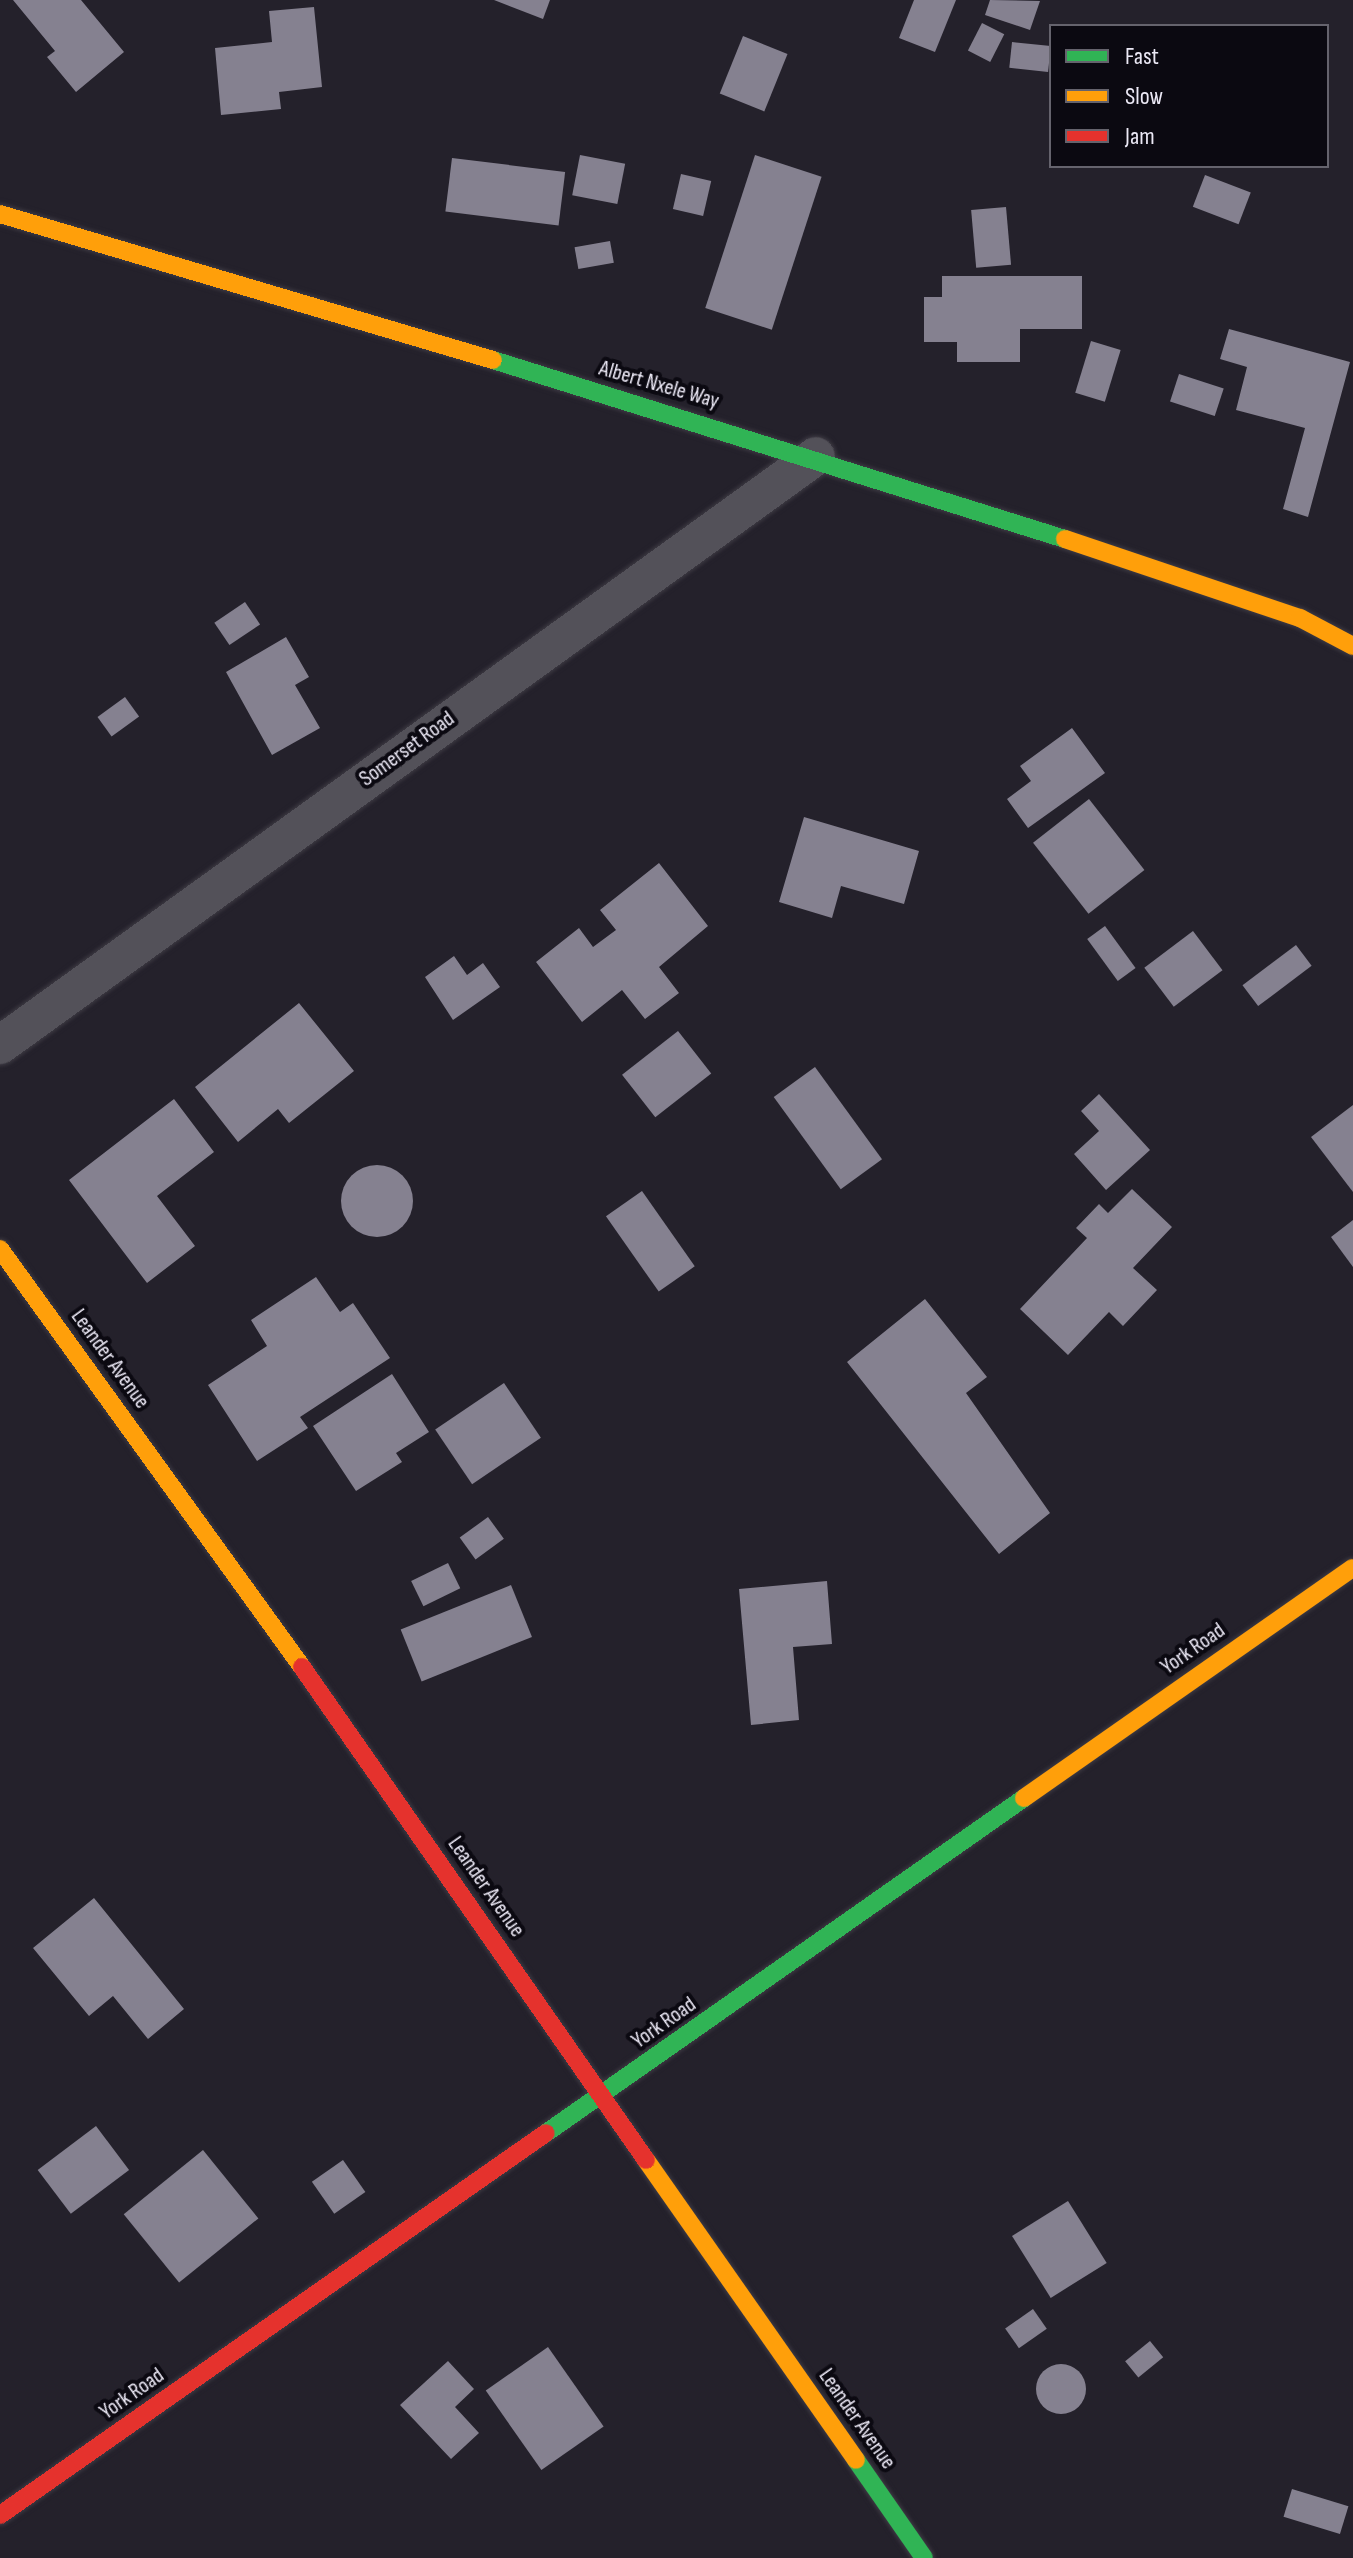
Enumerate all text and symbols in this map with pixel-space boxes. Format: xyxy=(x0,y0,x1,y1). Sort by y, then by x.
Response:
legend xyxy=(1049,24,1329,168)
text: Fast xyxy=(1125,42,1159,71)
text: Slow xyxy=(1125,82,1163,111)
text: Jam xyxy=(1125,122,1155,151)
street label: Albert Nxele Way xyxy=(596,355,722,415)
street label: Somerset Road xyxy=(354,706,460,792)
street label: Leander Avenue xyxy=(65,1304,155,1414)
street label: York Road xyxy=(1156,1618,1230,1680)
street label: Leander Avenue xyxy=(442,1832,530,1942)
street label: York Road xyxy=(627,1992,701,2054)
street label: York Road xyxy=(95,2363,169,2425)
street label: Leander Avenue xyxy=(813,2364,901,2474)

